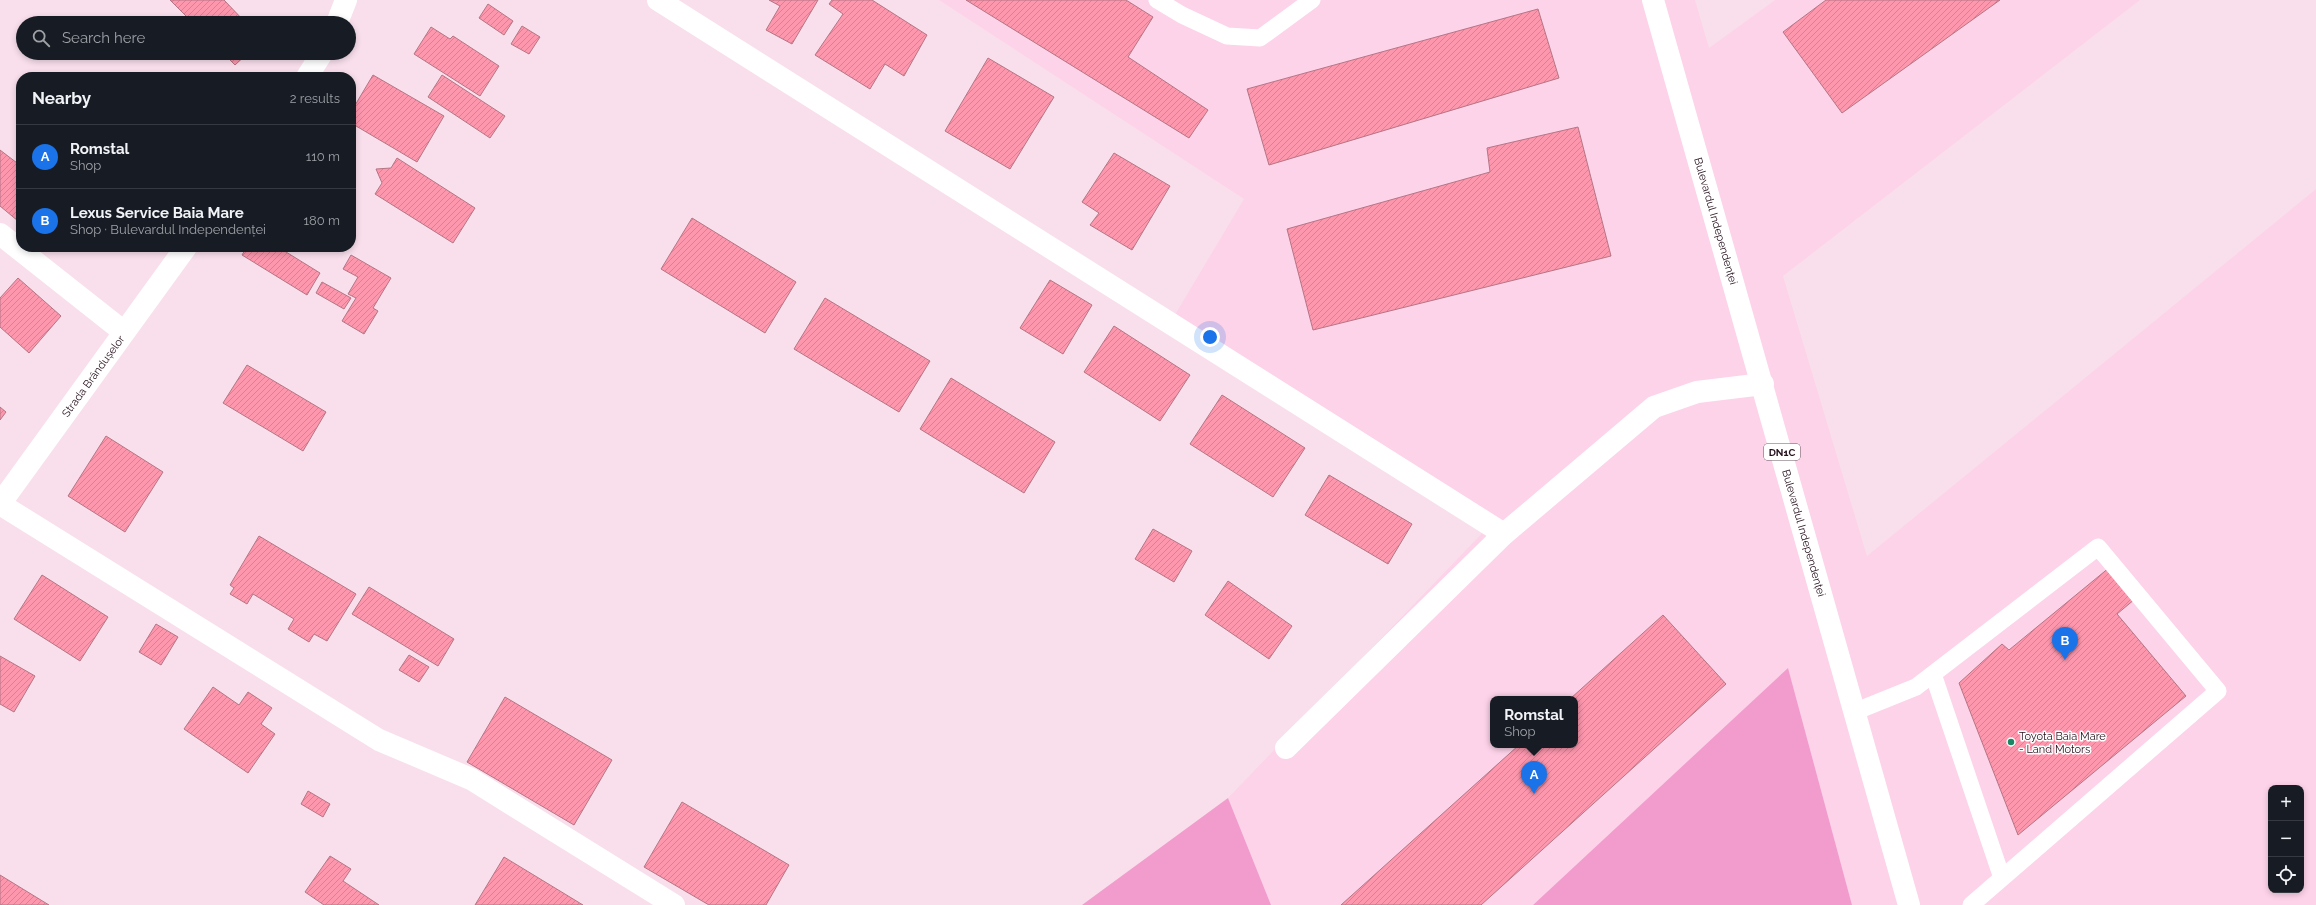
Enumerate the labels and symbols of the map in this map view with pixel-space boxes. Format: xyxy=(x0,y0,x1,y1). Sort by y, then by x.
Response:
street label: Bulevardul Independenței xyxy=(1691,156,1740,286)
your location xyxy=(1200,327,1220,347)
street label: Strada Brândușelor xyxy=(59,333,128,420)
road number: DN1C xyxy=(1764,444,1800,460)
street label: Bulevardul Independenței xyxy=(1779,468,1828,598)
pin: B xyxy=(2052,627,2078,660)
place label: Toyota Baia Mare - Land Motors xyxy=(2019,730,2106,756)
marker: Toyota Baia Mare - Land Motors xyxy=(2006,737,2016,747)
pin: A xyxy=(1521,761,1547,794)

